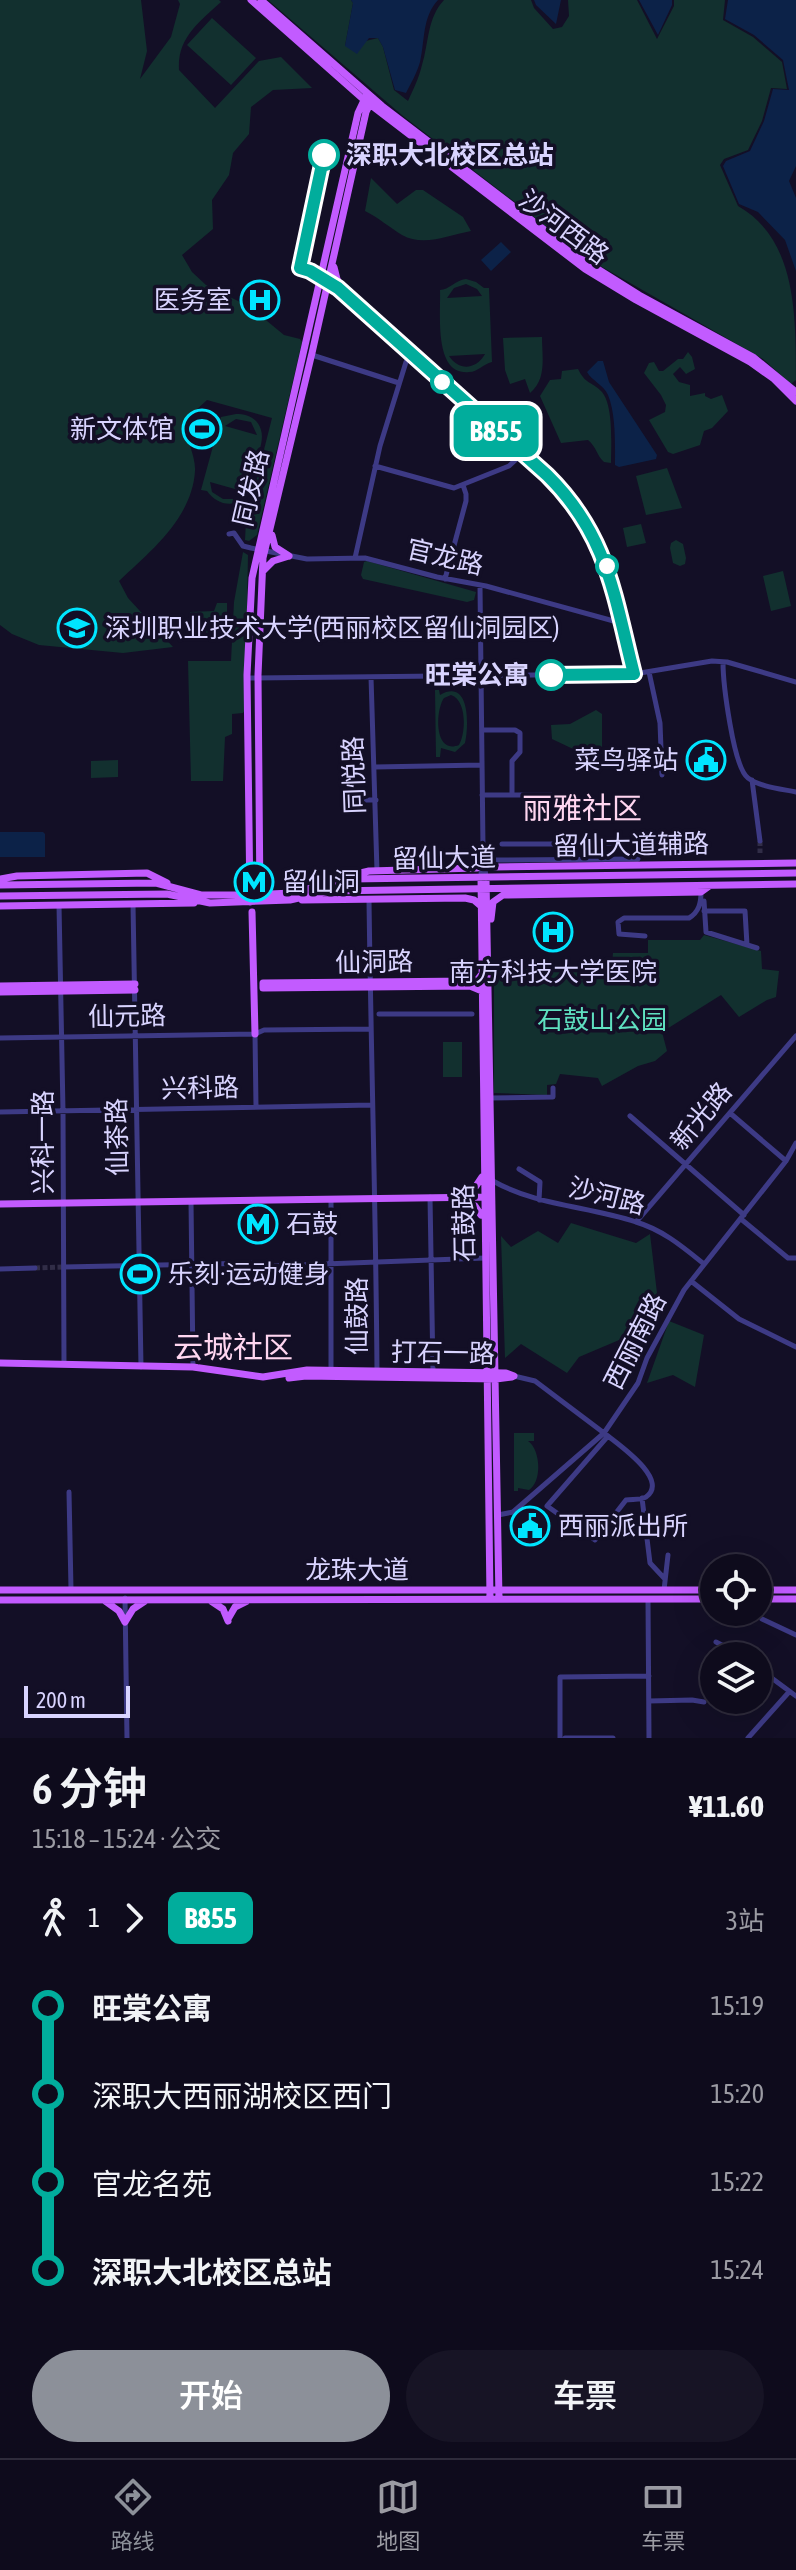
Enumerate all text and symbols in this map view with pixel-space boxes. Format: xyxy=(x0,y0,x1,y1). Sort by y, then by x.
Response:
marker: 深职大北校区总站 xyxy=(309,140,339,170)
place label: 深职大北校区总站 xyxy=(346,140,554,170)
street label: 沙河西路 xyxy=(513,184,615,270)
hospital icon: 医务室 xyxy=(239,279,281,321)
place label: 医务室 xyxy=(154,285,232,315)
unlabelled marker xyxy=(431,371,453,393)
line badge: B855 xyxy=(440,405,552,457)
sports icon: 新文体馆 xyxy=(181,408,223,450)
place label: 新文体馆 xyxy=(70,414,174,444)
text: B855 xyxy=(470,415,522,447)
street label: 同发路 xyxy=(228,447,274,529)
street label: 官龙路 xyxy=(404,534,486,580)
unlabelled marker xyxy=(596,555,618,577)
school or university icon: 深圳职业技术大学(西丽校区留仙洞园区) xyxy=(56,607,98,649)
place label: 深圳职业技术大学(西丽校区留仙洞园区) xyxy=(105,613,559,643)
place label: 旺棠公寓 xyxy=(425,660,529,690)
marker: 旺棠公寓 xyxy=(536,660,566,690)
street label: 同悦路 xyxy=(338,735,370,815)
public building icon: 菜鸟驿站 xyxy=(685,739,727,781)
place label: 菜鸟驿站 xyxy=(574,745,678,775)
district label: 丽雅社区 xyxy=(522,791,642,825)
street label: 留仙大道辅路 xyxy=(553,829,709,861)
street label: 留仙大道 xyxy=(392,842,496,874)
metro station icon: 留仙洞 xyxy=(233,861,275,903)
place label: 留仙洞 xyxy=(282,867,360,897)
hospital icon: 南方科技大学医院 xyxy=(532,911,574,953)
street label: 仙洞路 xyxy=(335,946,413,978)
place label: 南方科技大学医院 xyxy=(449,957,657,987)
street label: 仙元路 xyxy=(88,1000,166,1032)
park label: 石鼓山公园 xyxy=(537,1005,667,1035)
street label: 兴科路 xyxy=(161,1072,239,1104)
street label: 新光路 xyxy=(664,1076,738,1156)
street label: 兴科一路 xyxy=(28,1090,58,1194)
street label: 仙茶路 xyxy=(101,1098,133,1176)
street label: 沙河路 xyxy=(566,1172,648,1220)
street label: 石鼓路 xyxy=(448,1184,480,1262)
metro station icon: 石鼓 xyxy=(237,1203,279,1245)
place label: 石鼓 xyxy=(286,1209,338,1239)
sports icon: 乐刻·运动健身 xyxy=(119,1253,161,1295)
place label: 乐刻·运动健身 xyxy=(168,1259,330,1289)
street label: 仙鼓路 xyxy=(342,1277,372,1355)
street label: 西丽南路 xyxy=(598,1288,672,1394)
district label: 云城社区 xyxy=(173,1330,293,1364)
street label: 打石一路 xyxy=(391,1337,495,1369)
public building icon: 西丽派出所 xyxy=(509,1505,551,1547)
place label: 西丽派出所 xyxy=(558,1511,688,1541)
map controls xyxy=(700,1554,772,1714)
button: locate xyxy=(700,1554,772,1626)
street label: 龙珠大道 xyxy=(305,1555,409,1585)
button: layers xyxy=(700,1642,772,1714)
scale bar xyxy=(24,1682,130,1718)
text: 200 m xyxy=(36,1687,86,1713)
text: 6 分钟 xyxy=(32,1763,147,1813)
text: ¥11.60 xyxy=(689,1789,764,1823)
text: 15:18 – 15:24 · 公交 xyxy=(32,1824,221,1854)
icon: walk xyxy=(32,1896,76,1940)
icon: forward xyxy=(112,1896,156,1940)
text: B855 xyxy=(184,1902,237,1934)
text: 1 xyxy=(88,1903,100,1933)
text: 3站 xyxy=(726,1906,764,1936)
text: 旺棠公寓 xyxy=(92,1991,212,2025)
text: 15:19 xyxy=(710,1991,764,2021)
text: 深职大西丽湖校区西门 xyxy=(92,2079,392,2113)
text: 15:20 xyxy=(710,2079,764,2109)
text: 官龙名苑 xyxy=(92,2167,212,2201)
text: 15:22 xyxy=(710,2167,764,2197)
text: 深职大北校区总站 xyxy=(92,2255,332,2289)
text: 15:24 xyxy=(710,2255,764,2285)
button: 开始 xyxy=(32,2350,390,2442)
button: 车票 xyxy=(406,2350,764,2442)
tab: 路线 xyxy=(111,2475,155,2555)
tab: 地图 xyxy=(376,2475,420,2555)
tab: 车票 xyxy=(641,2475,685,2555)

